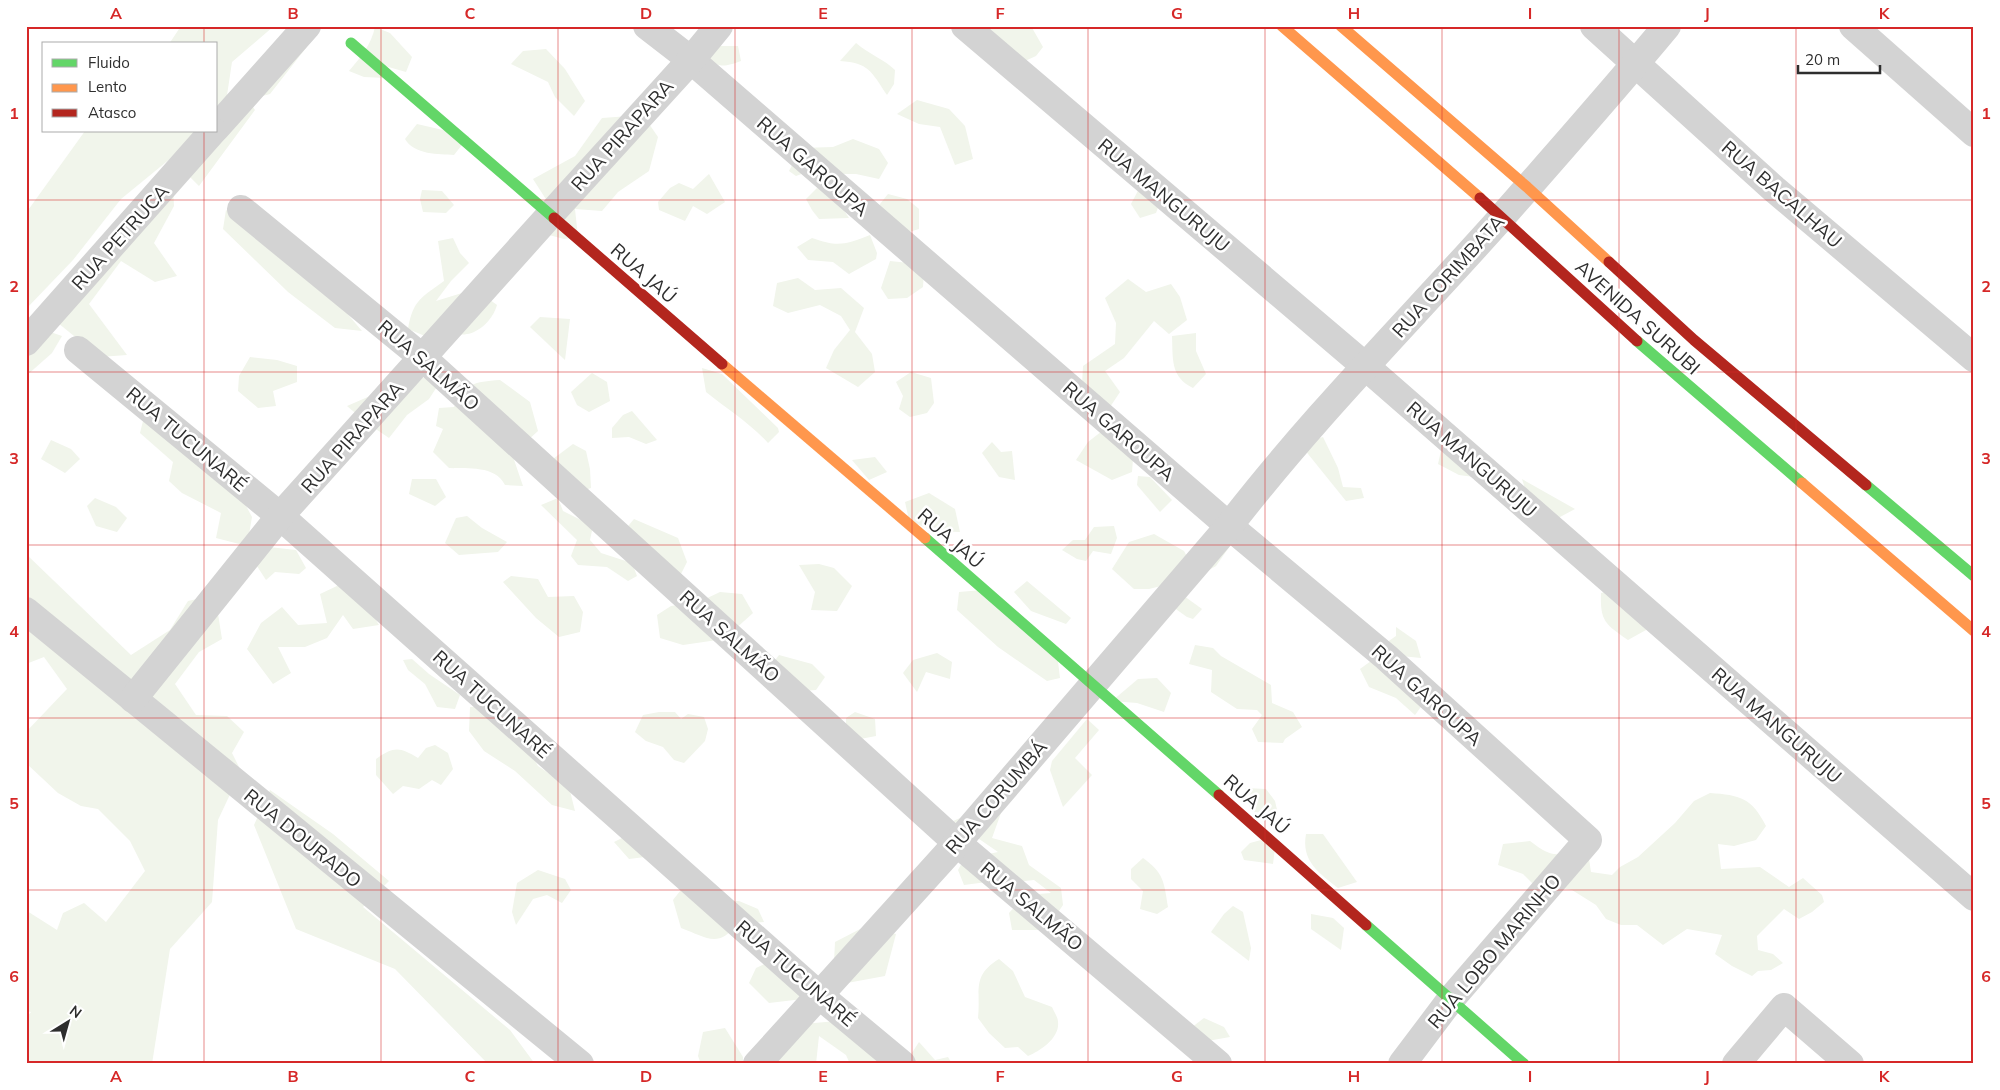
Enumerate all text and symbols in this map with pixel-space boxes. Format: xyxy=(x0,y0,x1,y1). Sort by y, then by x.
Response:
text: A xyxy=(110,3,122,23)
text: B xyxy=(287,3,299,23)
text: C xyxy=(465,3,476,23)
text: D xyxy=(640,3,652,23)
text: E xyxy=(818,3,828,23)
text: F xyxy=(995,3,1005,23)
text: G xyxy=(1171,3,1183,23)
text: H xyxy=(1348,3,1360,23)
text: I xyxy=(1528,3,1532,23)
text: J xyxy=(1704,3,1710,23)
text: K xyxy=(1879,3,1891,23)
legend xyxy=(42,42,218,132)
scale bar xyxy=(1798,42,1880,74)
text: 20 m xyxy=(1805,50,1840,69)
text: Fluido xyxy=(88,53,130,72)
street label: RUA PIRAPARA xyxy=(566,74,678,196)
text: Lento xyxy=(88,77,127,96)
text: 1 xyxy=(9,103,19,123)
text: Atasco xyxy=(88,103,136,122)
text: 1 xyxy=(1981,103,1991,123)
street label: RUA GAROUPA xyxy=(752,111,874,221)
street label: RUA MANGURUJU xyxy=(1093,133,1235,257)
street label: RUA BACALHAU xyxy=(1717,135,1847,253)
street label: RUA PETRUCA xyxy=(66,179,174,295)
street label: RUA CORIMBATA xyxy=(1387,210,1509,342)
street label: RUA JAÚ xyxy=(606,238,682,308)
street label: AVENIDA SURUBI xyxy=(1571,255,1705,379)
text: 2 xyxy=(9,276,19,296)
text: 2 xyxy=(1981,276,1991,296)
street label: RUA SALMÃO xyxy=(373,314,485,416)
street label: RUA PIRAPARA xyxy=(296,376,408,498)
street label: RUA GAROUPA xyxy=(1058,376,1180,486)
street label: RUA TUCUNARÉ xyxy=(122,381,252,497)
street label: RUA MANGURUJU xyxy=(1402,396,1542,522)
text: 3 xyxy=(9,448,19,468)
text: 3 xyxy=(1981,448,1991,468)
street label: RUA JAÚ xyxy=(913,503,989,573)
street label: RUA SALMÃO xyxy=(675,585,785,687)
text: 4 xyxy=(9,621,19,641)
text: 4 xyxy=(1981,621,1991,641)
street label: RUA GAROUPA xyxy=(1367,639,1487,751)
street label: RUA TUCUNARÉ xyxy=(428,645,556,763)
street label: RUA MANGURUJU xyxy=(1707,662,1847,788)
street label: RUA CORUMBÁ xyxy=(940,735,1052,859)
street label: RUA JAÚ xyxy=(1219,769,1295,839)
street label: RUA DOURADO xyxy=(239,783,367,893)
text: 5 xyxy=(9,793,19,813)
text: 5 xyxy=(1981,793,1991,813)
street label: RUA SALMÃO xyxy=(976,856,1088,956)
street label: RUA LOBO MARINHO xyxy=(1422,869,1566,1033)
street label: RUA TUCUNARÉ xyxy=(731,915,861,1031)
text: 6 xyxy=(9,966,19,986)
text: 6 xyxy=(1981,966,1991,986)
north arrow xyxy=(42,998,92,1048)
text: N xyxy=(66,1001,85,1022)
text: A xyxy=(110,1066,122,1086)
text: B xyxy=(287,1066,299,1086)
text: C xyxy=(465,1066,476,1086)
text: D xyxy=(640,1066,652,1086)
text: E xyxy=(818,1066,828,1086)
text: F xyxy=(995,1066,1005,1086)
text: G xyxy=(1171,1066,1183,1086)
text: H xyxy=(1348,1066,1360,1086)
text: I xyxy=(1528,1066,1532,1086)
text: J xyxy=(1704,1066,1710,1086)
text: K xyxy=(1879,1066,1891,1086)

